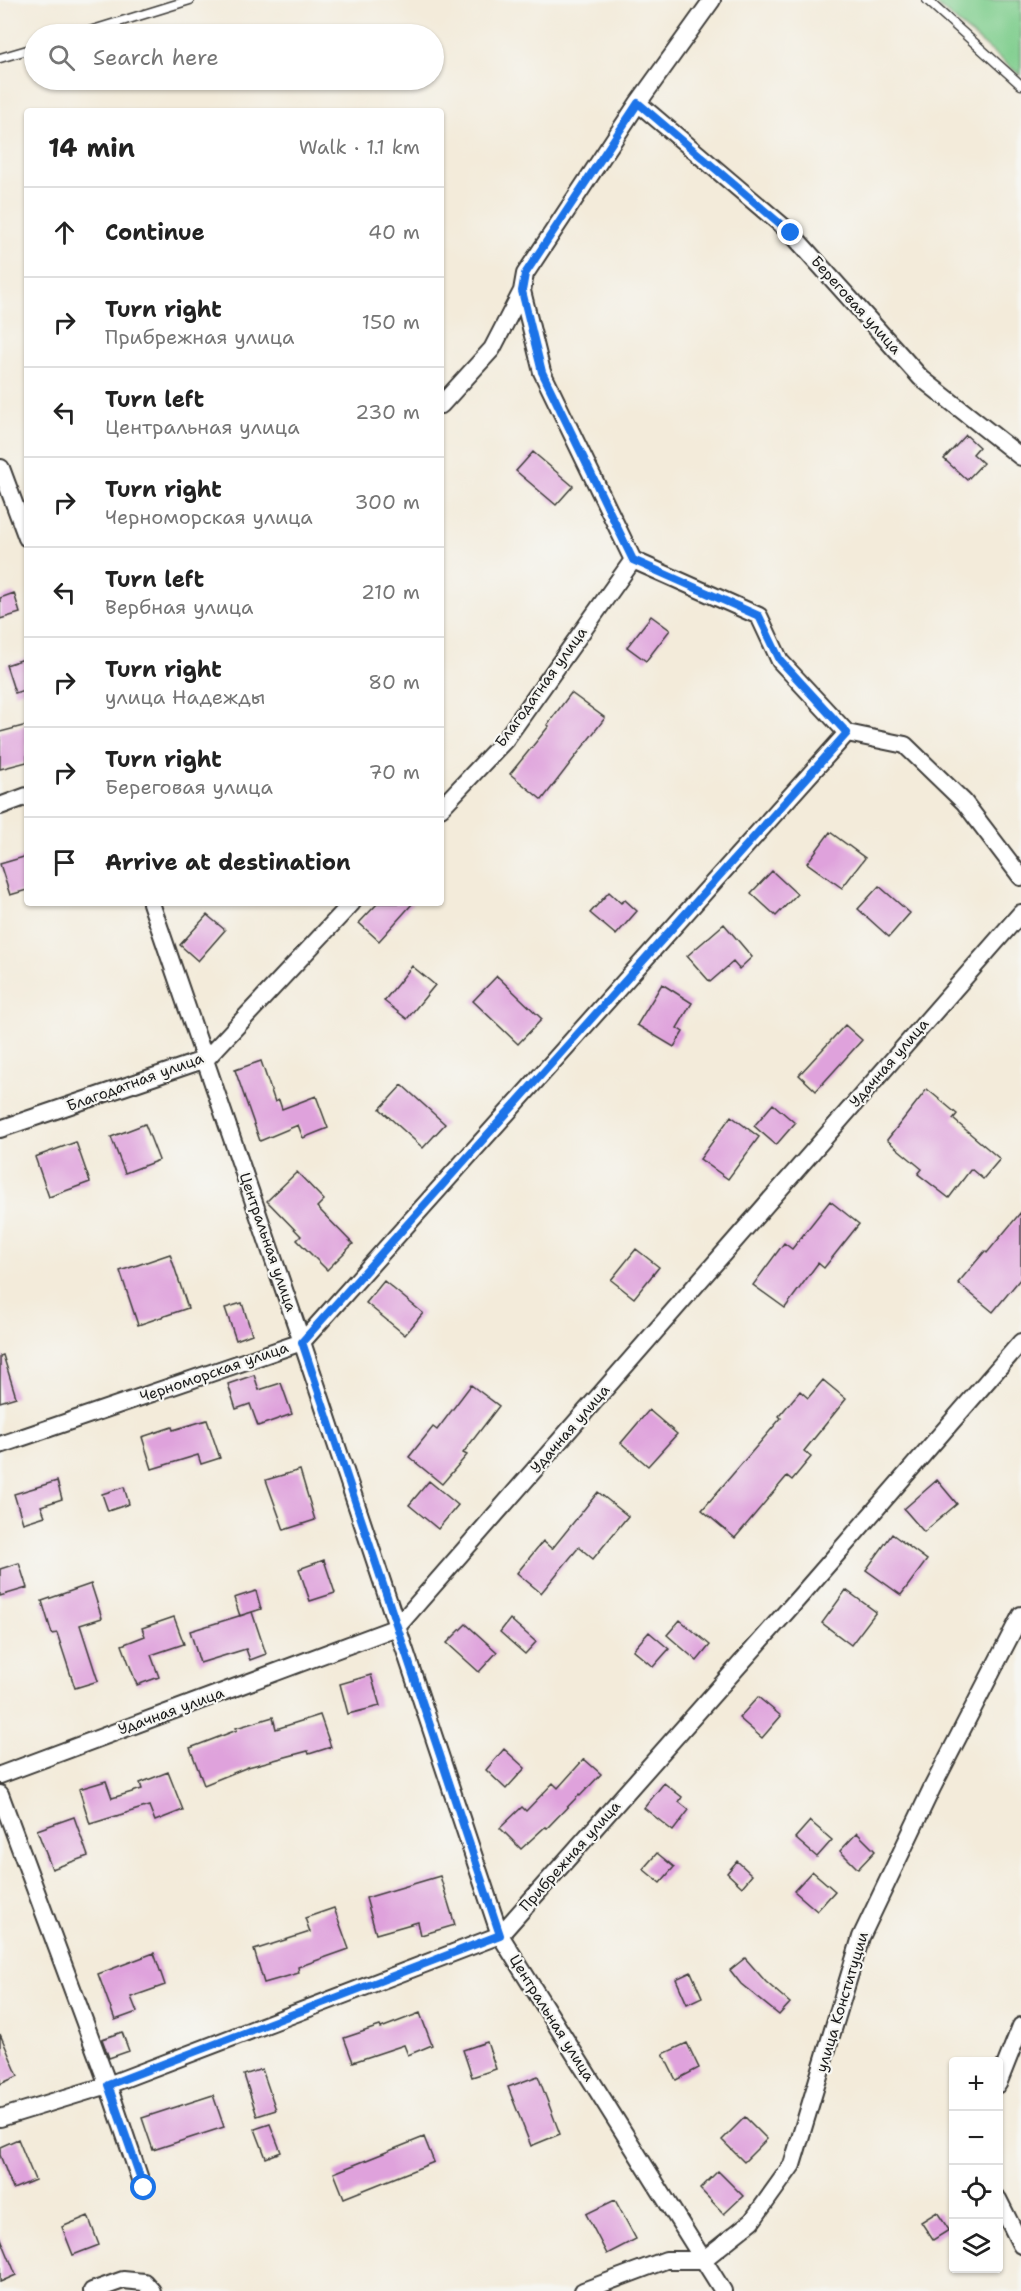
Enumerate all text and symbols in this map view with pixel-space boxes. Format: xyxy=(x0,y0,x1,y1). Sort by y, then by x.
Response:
search box xyxy=(24,24,444,90)
icon: search xyxy=(45,41,78,74)
text: Search here xyxy=(93,43,219,72)
text: 14 min xyxy=(48,130,135,165)
text: Walk · 1.1 km xyxy=(299,134,420,160)
icon: ahead xyxy=(48,216,81,249)
text: Continue xyxy=(105,218,205,247)
text: 40 m xyxy=(368,219,420,245)
route end xyxy=(777,219,803,245)
street label: Береговая улица xyxy=(806,252,906,359)
text: Turn right xyxy=(105,295,222,324)
icon: right xyxy=(48,306,81,339)
text: 150 m xyxy=(362,309,420,335)
text: Прибрежная улица xyxy=(105,324,295,350)
text: Turn left xyxy=(105,385,204,414)
icon: left xyxy=(48,396,81,429)
text: 230 m xyxy=(355,399,420,425)
text: Центральная улица xyxy=(105,414,300,440)
text: Turn right xyxy=(105,475,222,504)
icon: right xyxy=(48,486,81,519)
text: 300 m xyxy=(354,489,420,515)
text: Черноморская улица xyxy=(105,504,313,530)
text: Turn left xyxy=(105,565,204,594)
icon: left xyxy=(48,576,81,609)
text: 210 m xyxy=(361,579,420,605)
text: Вербная улица xyxy=(105,594,253,620)
street label: Благодатная улица xyxy=(491,622,592,751)
text: Turn right xyxy=(105,655,222,684)
icon: right xyxy=(48,666,81,699)
text: 80 m xyxy=(368,669,420,695)
text: улица Надежды xyxy=(105,684,265,710)
text: Turn right xyxy=(105,745,222,774)
icon: right xyxy=(48,756,81,789)
text: 70 m xyxy=(368,759,420,785)
text: Береговая улица xyxy=(105,774,273,800)
icon: arrive xyxy=(48,846,81,879)
text: Arrive at destination xyxy=(105,848,351,877)
street label: Удачная улица xyxy=(845,1014,934,1112)
street label: Благодатная улица xyxy=(64,1048,207,1116)
street label: Центральная улица xyxy=(235,1170,301,1315)
street label: Черноморская улица xyxy=(137,1337,292,1407)
street label: Удачная улица xyxy=(526,1380,615,1478)
street label: Удачная улица xyxy=(115,1682,227,1739)
street label: Прибрежная улица xyxy=(515,1796,625,1916)
street label: улица Конституции xyxy=(811,1929,873,2075)
street label: Центральная улица xyxy=(505,1951,600,2086)
map controls xyxy=(949,2057,1003,2273)
button: + xyxy=(949,2057,1003,2111)
button: − xyxy=(949,2111,1003,2165)
button: locate xyxy=(949,2165,1003,2219)
route start xyxy=(130,2174,156,2200)
button: layers xyxy=(949,2219,1003,2273)

